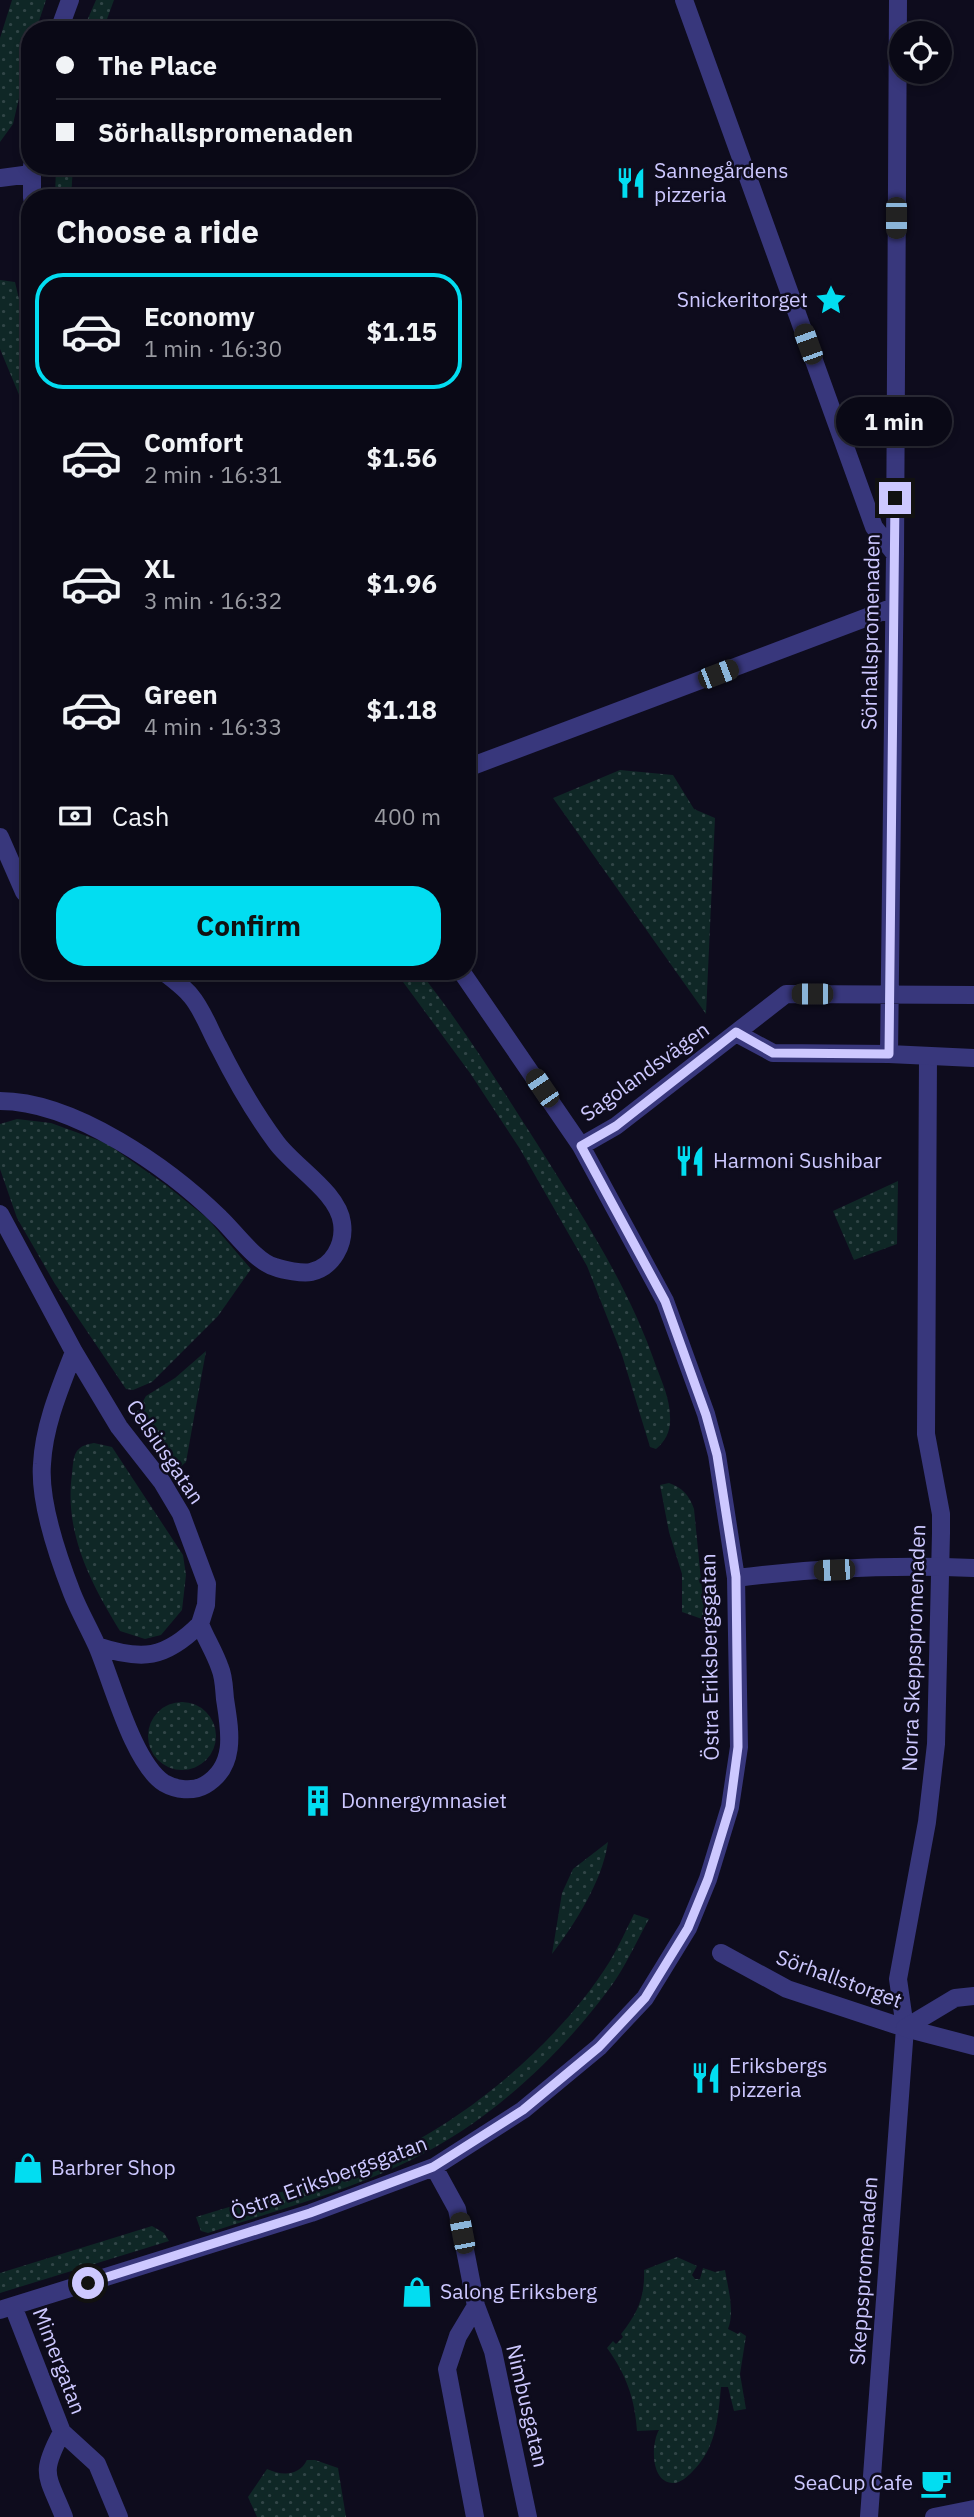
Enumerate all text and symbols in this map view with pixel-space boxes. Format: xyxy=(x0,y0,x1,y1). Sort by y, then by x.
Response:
map controls xyxy=(889,21,952,84)
button: locate xyxy=(889,21,952,84)
text: The Place xyxy=(98,48,217,82)
text: Sörhallspromenaden xyxy=(98,115,353,149)
place label: Sannegårdens pizzeria xyxy=(654,156,788,208)
restaurant icon: Sannegårdens pizzeria xyxy=(614,166,648,200)
car xyxy=(886,197,907,239)
text: Choose a ride xyxy=(56,210,259,252)
place icon: Snickeritorget xyxy=(814,283,848,317)
place label: Snickeritorget xyxy=(677,285,808,313)
text: Economy xyxy=(144,299,255,333)
icon: car xyxy=(60,300,123,363)
text: $1.15 xyxy=(367,314,437,348)
car xyxy=(791,321,826,367)
text: 1 min · 16:30 xyxy=(144,333,282,363)
callout: 1 min xyxy=(837,396,953,446)
text: 1 min xyxy=(864,406,924,436)
text: Comfort xyxy=(144,425,243,459)
icon: car xyxy=(60,426,123,489)
text: $1.56 xyxy=(367,440,437,474)
text: 2 min · 16:31 xyxy=(144,459,282,489)
route end xyxy=(879,482,911,514)
street label: Sörhallspromenaden xyxy=(854,533,886,730)
text: XL xyxy=(144,551,175,585)
icon: car xyxy=(60,552,123,615)
text: $1.96 xyxy=(367,566,437,600)
text: 3 min · 16:32 xyxy=(144,585,282,615)
car xyxy=(695,657,742,691)
text: Green xyxy=(144,677,218,711)
icon: car xyxy=(60,678,123,741)
text: $1.18 xyxy=(367,692,437,726)
text: 4 min · 16:33 xyxy=(144,711,282,741)
icon: cash xyxy=(56,797,94,835)
text: Cash xyxy=(112,799,169,833)
text: 400 m xyxy=(374,801,441,831)
button: Confirm xyxy=(56,886,441,966)
car xyxy=(792,984,834,1005)
street label: Sagolandsvägen xyxy=(574,1015,714,1127)
car xyxy=(522,1065,563,1111)
restaurant icon: Harmoni Sushibar xyxy=(673,1144,707,1178)
place label: Harmoni Sushibar xyxy=(713,1146,882,1174)
street label: Celsiusgatan xyxy=(121,1394,211,1509)
street label: Norra Skeppspromenaden xyxy=(895,1524,931,1772)
street label: Östra Eriksbergsgatan xyxy=(693,1553,725,1761)
car xyxy=(813,1559,856,1581)
building icon: Donnergymnasiet xyxy=(301,1784,335,1818)
place label: Donnergymnasiet xyxy=(341,1786,507,1814)
street label: Sörhallstorget xyxy=(772,1942,906,2014)
place label: Eriksbergs pizzeria xyxy=(729,2051,828,2103)
restaurant icon: Eriksbergs pizzeria xyxy=(689,2061,723,2095)
street label: Östra Eriksbergsgatan xyxy=(227,2128,431,2226)
shop icon: Barbrer Shop xyxy=(11,2151,45,2185)
place label: Barbrer Shop xyxy=(51,2153,176,2181)
street label: Skeppspromenaden xyxy=(842,2176,884,2366)
car xyxy=(448,2210,477,2256)
route start xyxy=(72,2267,104,2299)
shop icon: Salong Eriksberg xyxy=(400,2275,434,2309)
place label: Salong Eriksberg xyxy=(440,2277,597,2305)
street label: Mimergatan xyxy=(27,2303,93,2418)
street label: Nimbusgatan xyxy=(500,2342,556,2470)
cafe icon: SeaCup Cafe xyxy=(919,2466,953,2500)
place label: SeaCup Cafe xyxy=(793,2468,913,2496)

